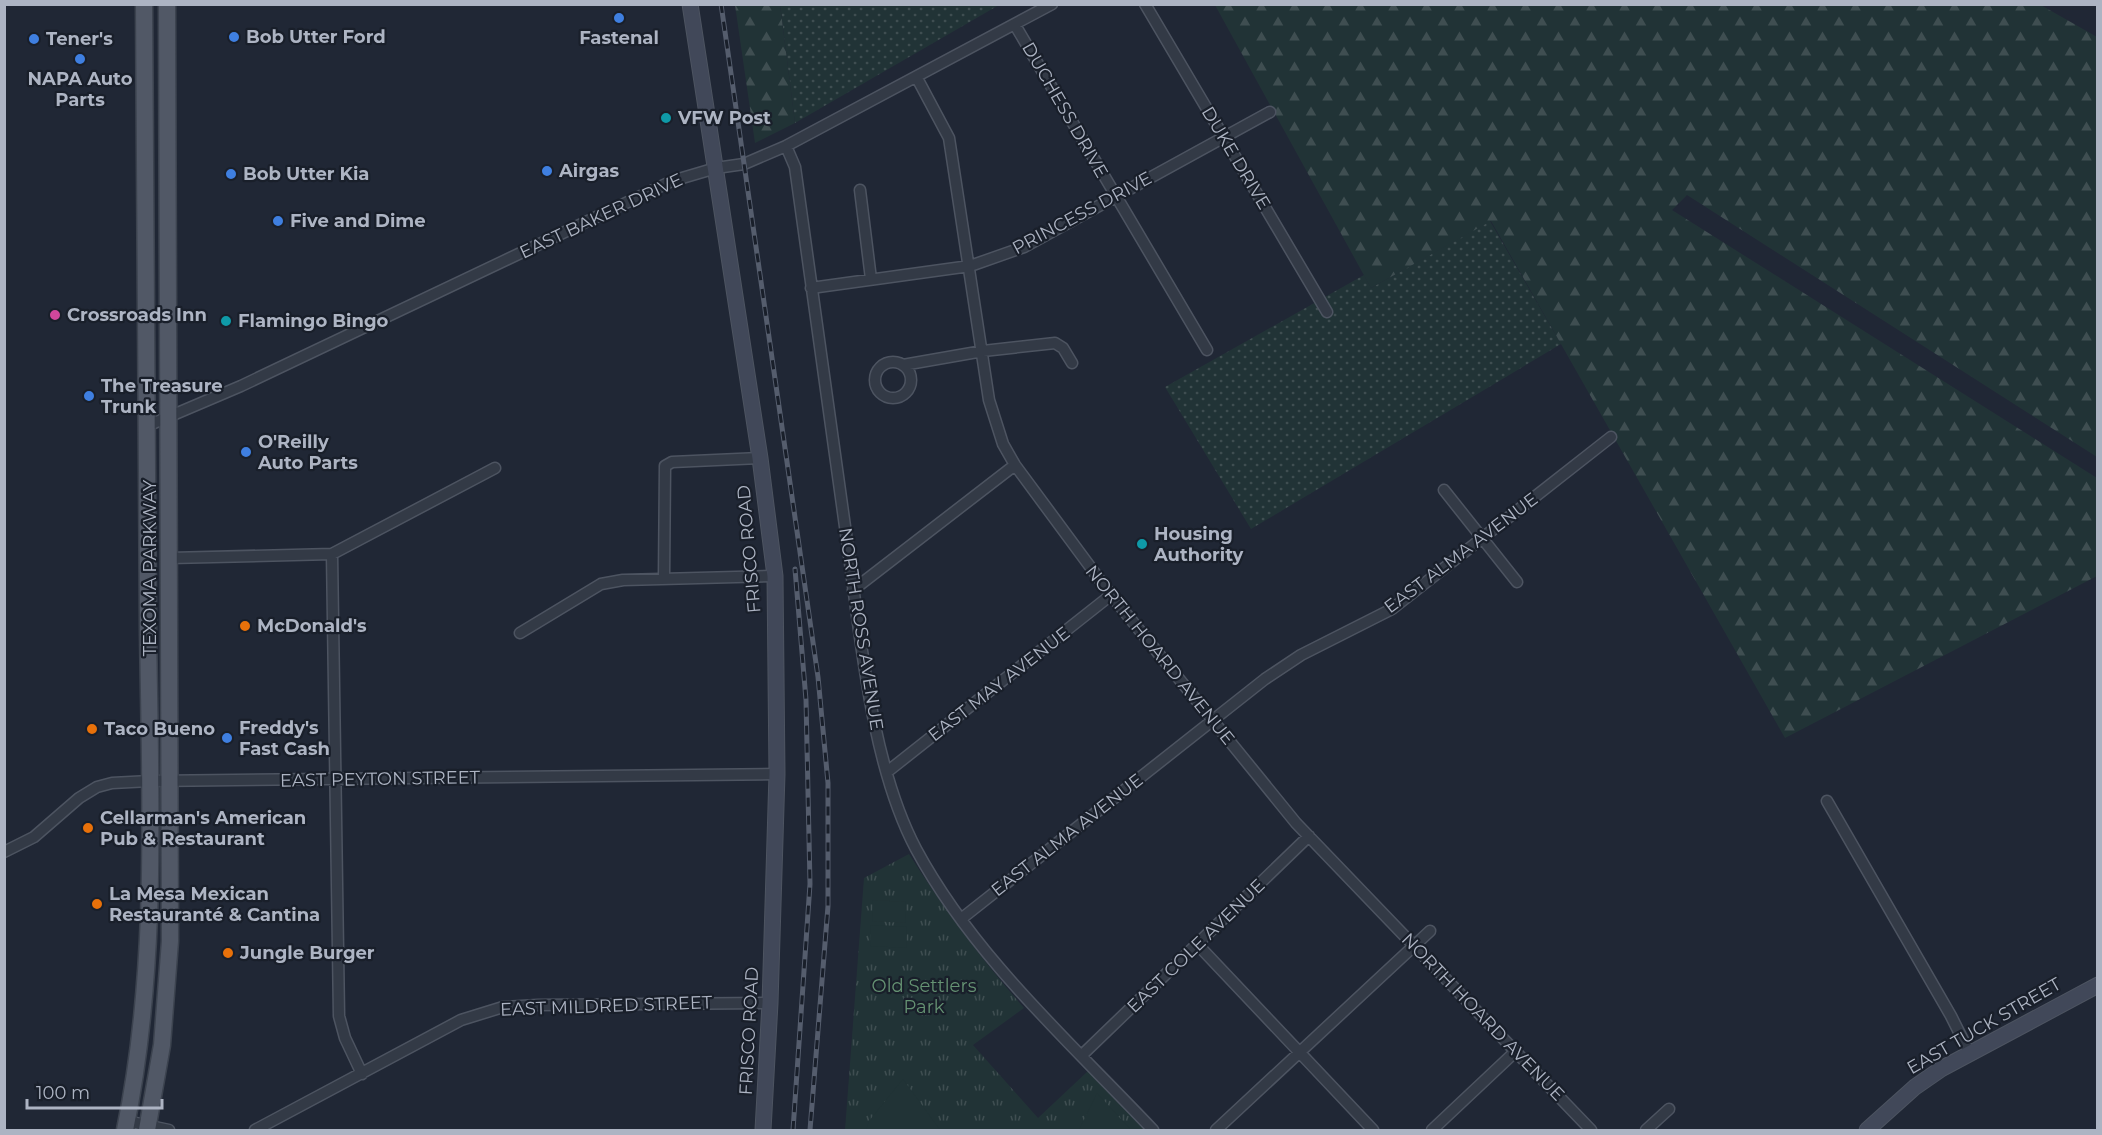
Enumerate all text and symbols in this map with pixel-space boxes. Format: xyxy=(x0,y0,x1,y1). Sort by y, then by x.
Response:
marker: Fastenal xyxy=(612,11,626,25)
place label: Bob Utter Ford xyxy=(246,26,386,48)
place label: Fastenal xyxy=(579,27,659,49)
place label: Tener's xyxy=(46,28,113,50)
marker: Bob Utter Ford xyxy=(227,30,241,44)
marker: Tener's xyxy=(27,32,41,46)
street label: DUCHESS DRIVE xyxy=(1017,38,1113,182)
marker: NAPA Auto Parts xyxy=(73,52,87,66)
place label: NAPA Auto Parts xyxy=(28,68,133,111)
street label: DUKE DRIVE xyxy=(1197,103,1275,213)
place label: VFW Post xyxy=(677,107,771,129)
marker: VFW Post xyxy=(659,111,673,125)
place label: Airgas xyxy=(558,160,620,182)
place label: Bob Utter Kia xyxy=(243,163,369,185)
marker: Airgas xyxy=(540,164,554,178)
marker: Bob Utter Kia xyxy=(224,167,238,181)
street label: PRINCESS DRIVE xyxy=(1008,167,1156,259)
street label: EAST BAKER DRIVE xyxy=(516,169,686,263)
place label: Five and Dime xyxy=(290,210,426,232)
marker: Five and Dime xyxy=(271,214,285,228)
place label: Crossroads Inn xyxy=(67,304,207,326)
marker: Crossroads Inn xyxy=(48,308,62,322)
place label: Flamingo Bingo xyxy=(238,310,389,332)
marker: Flamingo Bingo xyxy=(219,314,233,328)
place label: The Treasure Trunk xyxy=(101,375,223,418)
marker: The Treasure Trunk xyxy=(82,389,96,403)
place label: O'Reilly Auto Parts xyxy=(257,431,358,474)
marker: O'Reilly Auto Parts xyxy=(239,445,253,459)
street label: TEXOMA PARKWAY xyxy=(139,479,161,656)
street label: FRISCO ROAD xyxy=(732,484,766,614)
street label: EAST ALMA AVENUE xyxy=(1380,488,1542,618)
place label: Housing Authority xyxy=(1153,523,1244,566)
street label: NORTH ROSS AVENUE xyxy=(834,526,888,732)
marker: Housing Authority xyxy=(1135,537,1149,551)
street label: NORTH HOARD AVENUE xyxy=(1081,561,1239,749)
place label: McDonald's xyxy=(257,615,367,637)
marker: McDonald's xyxy=(238,619,252,633)
street label: EAST MAY AVENUE xyxy=(924,622,1074,746)
place label: Freddy's Fast Cash xyxy=(239,717,330,760)
place label: Taco Bueno xyxy=(104,718,215,740)
marker: Taco Bueno xyxy=(85,722,99,736)
marker: Freddy's Fast Cash xyxy=(220,731,234,745)
street label: EAST PEYTON STREET xyxy=(280,766,481,792)
street label: EAST ALMA AVENUE xyxy=(987,769,1147,901)
place label: Cellarman's American Pub & Restaurant xyxy=(100,807,306,850)
marker: Cellarman's American Pub & Restaurant xyxy=(81,821,95,835)
street label: EAST COLE AVENUE xyxy=(1123,875,1269,1017)
place label: La Mesa Mexican Restauranté & Cantina xyxy=(109,883,320,926)
marker: La Mesa Mexican Restauranté & Cantina xyxy=(90,897,104,911)
street label: NORTH HOARD AVENUE xyxy=(1397,928,1569,1106)
place label: Jungle Burger xyxy=(239,942,375,964)
marker: Jungle Burger xyxy=(221,946,235,960)
street label: FRISCO ROAD xyxy=(735,966,763,1096)
street label: EAST TUCK STREET xyxy=(1903,973,2065,1079)
park label: Old Settlers Park xyxy=(872,975,977,1018)
street label: EAST MILDRED STREET xyxy=(500,991,713,1021)
scale bar xyxy=(27,1072,162,1110)
text: 100 m xyxy=(36,1082,90,1104)

